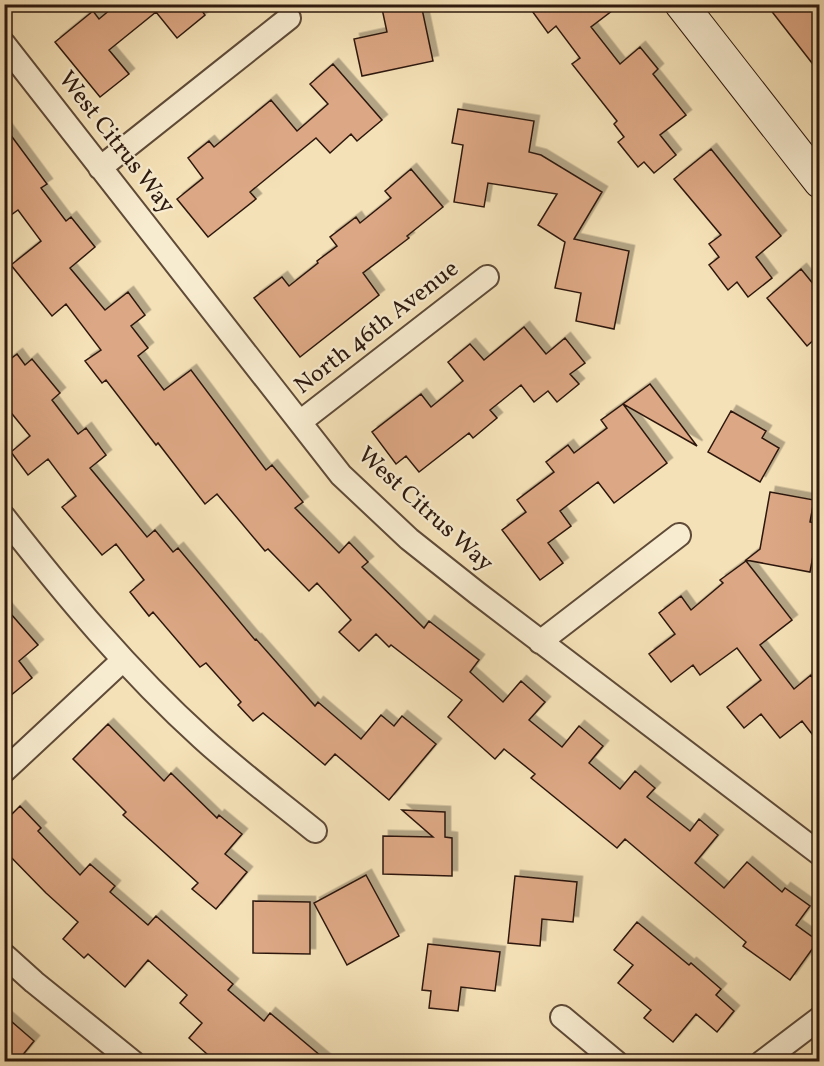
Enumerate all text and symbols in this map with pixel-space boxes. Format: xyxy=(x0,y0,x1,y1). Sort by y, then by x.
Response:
street label: West Citrus Way xyxy=(49,64,183,222)
street label: North 46th Avenue xyxy=(288,253,466,403)
street label: West Citrus Way xyxy=(349,440,501,580)

